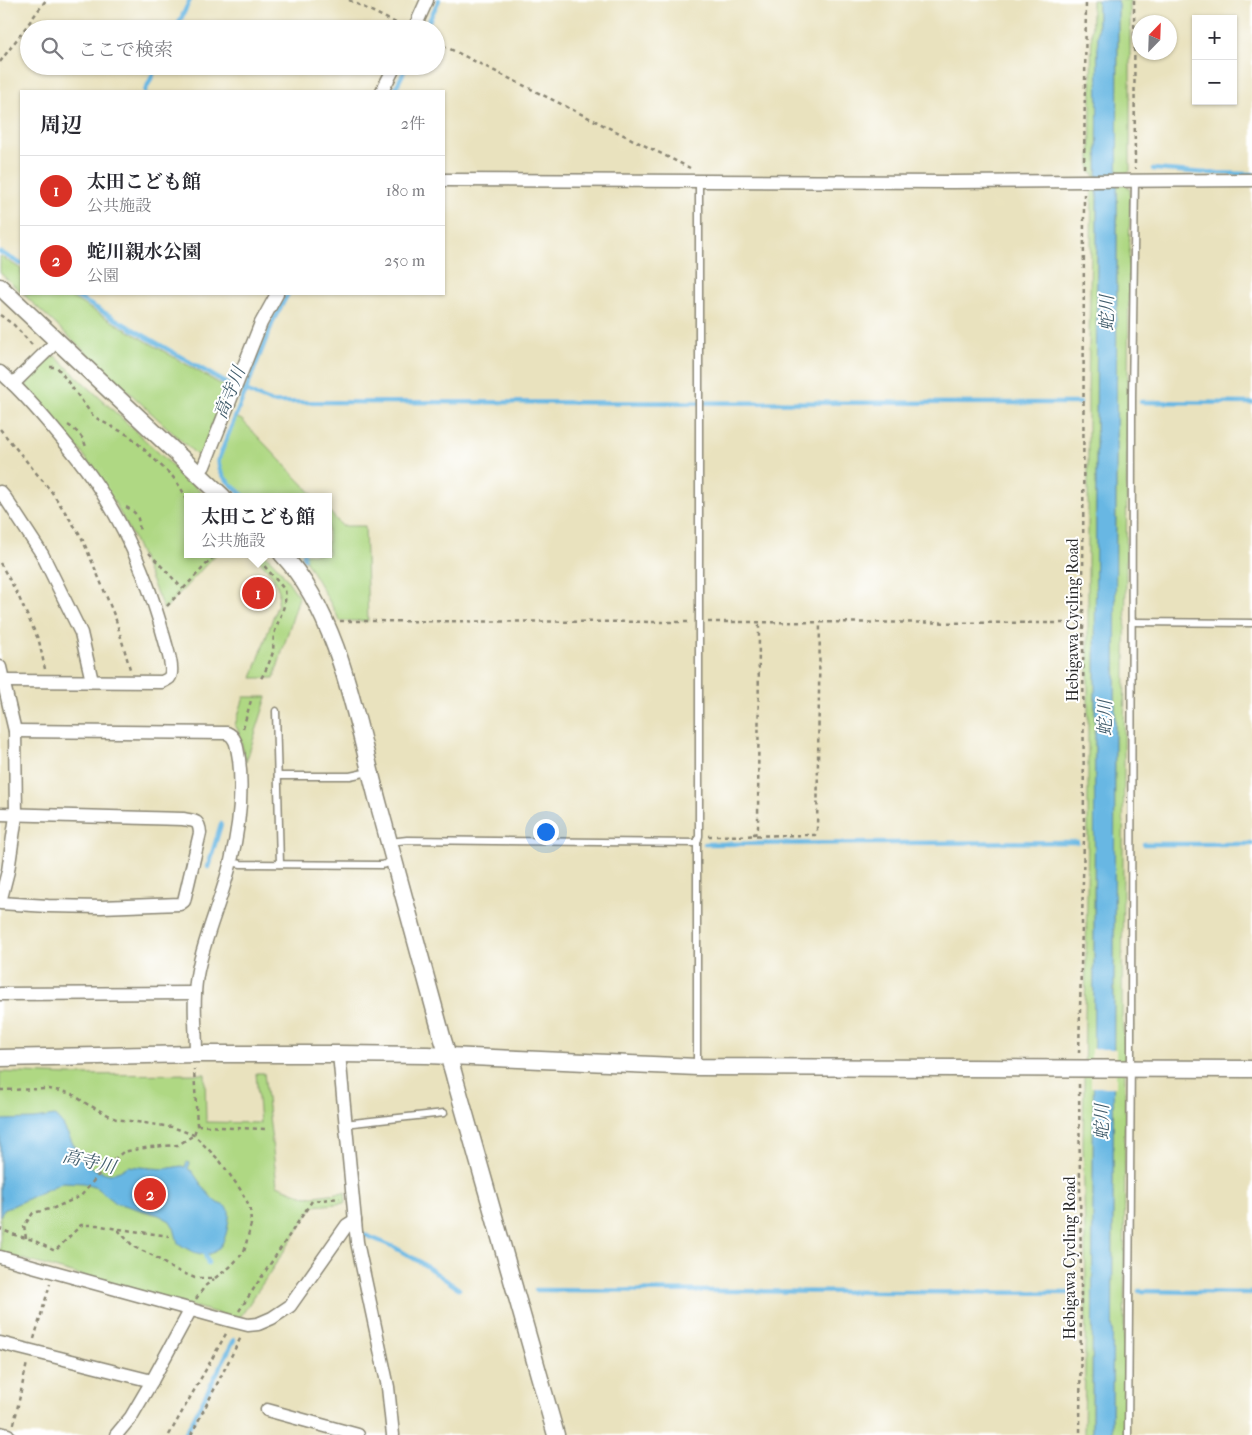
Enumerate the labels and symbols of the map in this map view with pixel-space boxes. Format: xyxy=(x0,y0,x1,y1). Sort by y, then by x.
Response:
north arrow xyxy=(1132,15,1177,60)
water label: 蛇川 xyxy=(1097,293,1118,331)
water label: 高寺川 xyxy=(210,362,251,422)
street label: Hebigawa Cycling Road xyxy=(1063,538,1082,702)
pin: 1 xyxy=(242,574,274,612)
water label: 蛇川 xyxy=(1095,698,1116,736)
your location xyxy=(533,819,559,845)
water label: 蛇川 xyxy=(1092,1102,1113,1140)
water label: 高寺川 xyxy=(60,1146,120,1179)
pin: 2 xyxy=(134,1175,166,1213)
street label: Hebigawa Cycling Road xyxy=(1060,1176,1079,1340)

